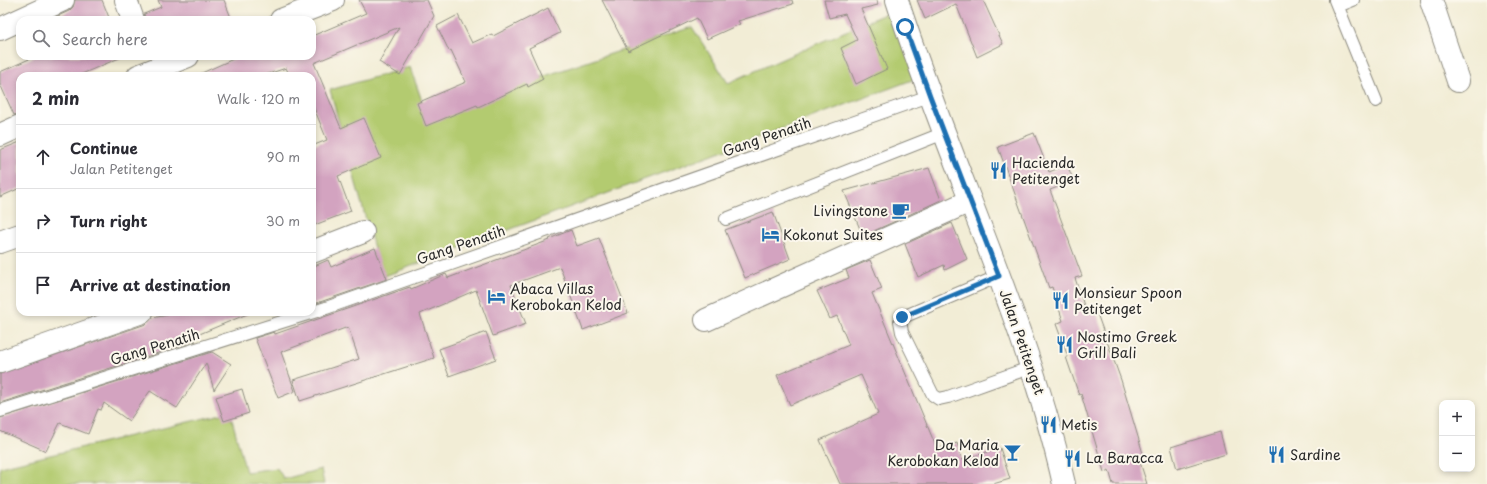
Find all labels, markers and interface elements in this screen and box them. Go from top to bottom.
search box [16,16,316,60]
route start [896,18,914,36]
icon: search [30,27,52,49]
text: Search here [62,27,148,50]
text: 2 min [32,85,79,111]
text: Walk · 120 m [217,89,300,108]
street label: Gang Penatih [720,112,814,161]
text: Continue [70,136,138,159]
icon: ahead [32,146,54,168]
text: 90 m [267,147,300,166]
place label: Hacienda Petitenget [1012,152,1080,189]
text: Jalan Petitenget [70,159,173,178]
restaurant icon: Hacienda Petitenget [989,161,1009,181]
place label: Livingstone [813,200,888,221]
cafe icon: Livingstone [891,201,911,221]
text: Turn right [70,209,147,232]
icon: right [32,210,54,232]
text: 30 m [266,211,300,230]
street label: Gang Penatih [414,220,508,269]
place label: Kokonut Suites [783,224,883,245]
hotel icon: Kokonut Suites [760,225,780,245]
text: Arrive at destination [70,273,231,296]
icon: arrive [32,274,54,296]
place label: Abaca Villas Kerobokan Kelod [510,278,622,315]
place label: Monsieur Spoon Petitenget [1074,282,1182,319]
street label: Jalan Petitenget [995,286,1050,398]
hotel icon: Abaca Villas Kerobokan Kelod [487,287,507,307]
restaurant icon: Monsieur Spoon Petitenget [1051,291,1071,311]
route end [893,308,911,326]
street label: Gang Penatih [108,323,202,370]
place label: Nostimo Greek Grill Bali [1077,326,1178,363]
restaurant icon: Nostimo Greek Grill Bali [1054,335,1074,355]
map controls [1439,400,1475,472]
button: + [1439,400,1475,436]
place label: Metis [1061,414,1097,435]
restaurant icon: Metis [1038,415,1058,435]
place label: Da Maria Kerobokan Kelod [887,434,999,471]
button: − [1439,436,1475,472]
bar icon: Da Maria Kerobokan Kelod [1002,443,1022,463]
place label: Sardine [1290,444,1341,465]
restaurant icon: Sardine [1267,445,1287,465]
place label: La Baracca [1086,447,1164,468]
restaurant icon: La Baracca [1063,448,1083,468]

